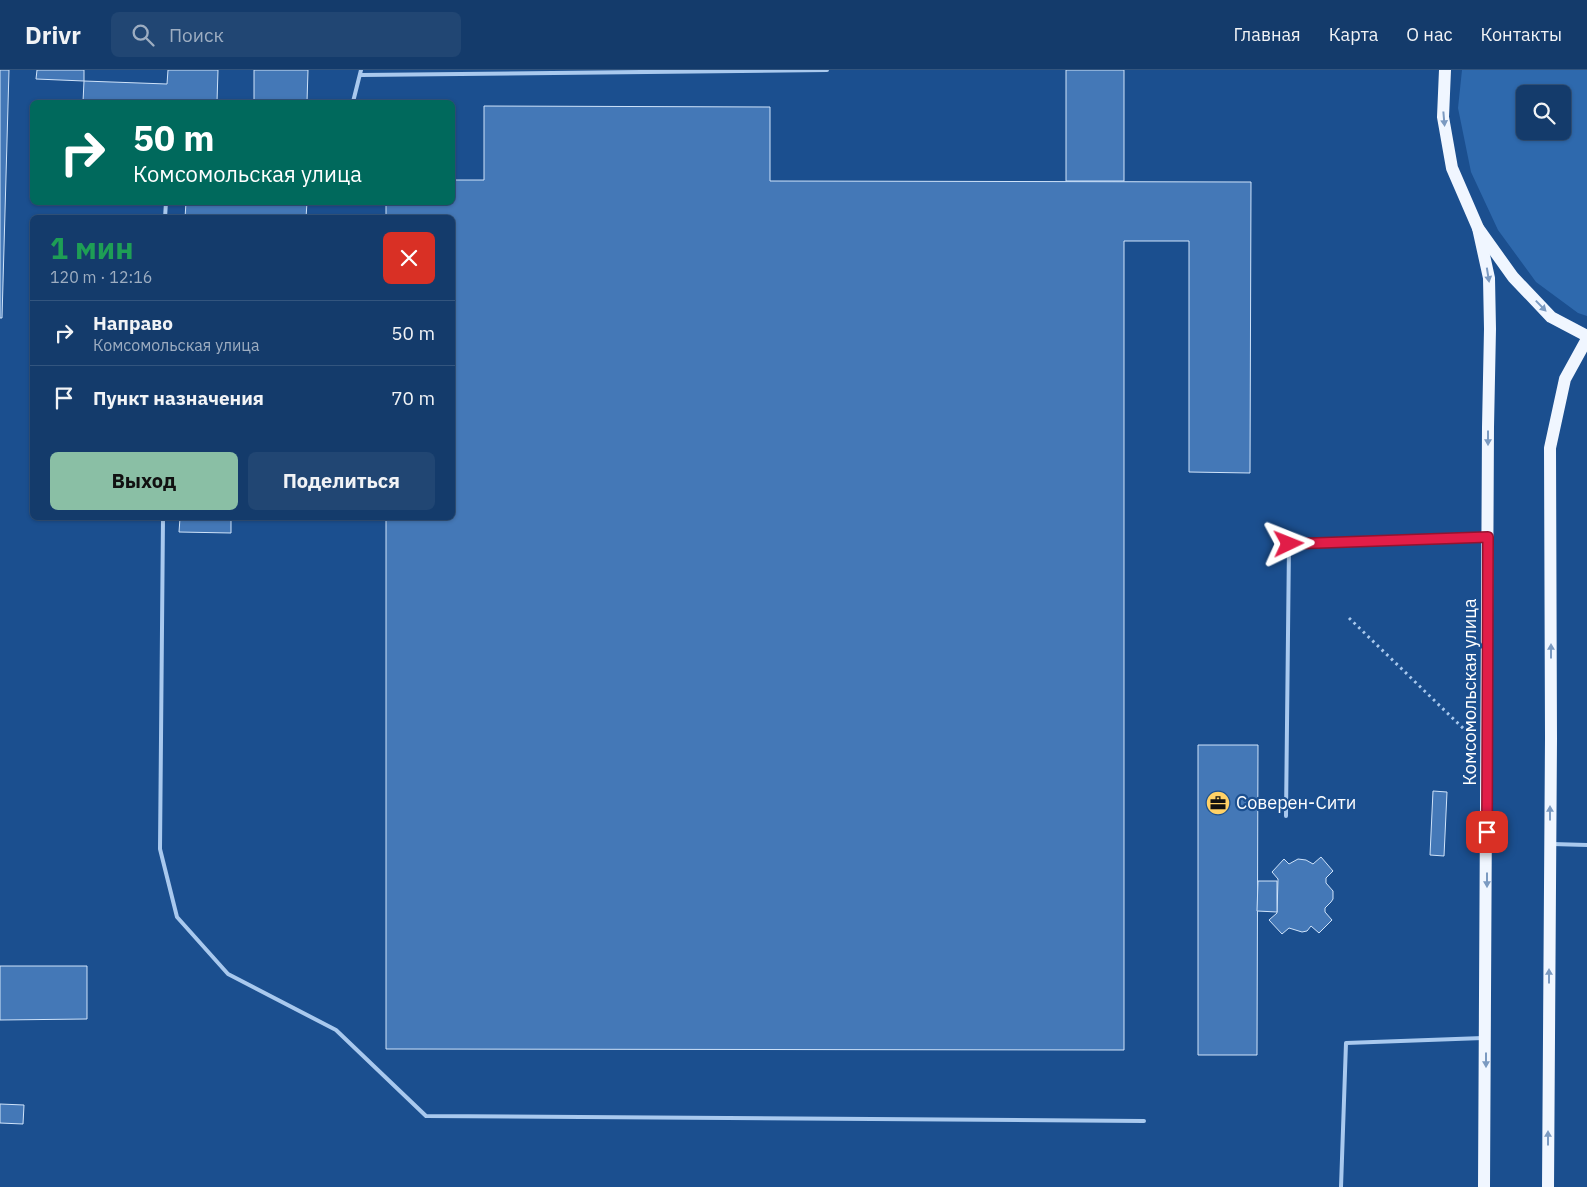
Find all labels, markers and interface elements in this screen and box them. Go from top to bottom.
search box [111,12,461,57]
text: Drivr [25,19,81,51]
icon: search [129,21,157,49]
text: Поиск [169,23,224,47]
text: Главная [1233,23,1301,46]
text: Карта [1329,23,1378,46]
text: О нас [1406,23,1453,46]
text: Контакты [1481,23,1562,46]
map controls [1516,85,1571,140]
button: search [1516,85,1571,140]
one-way arrow [1440,111,1448,127]
text: 50 m [133,115,215,161]
icon: right [50,120,115,185]
text: Комсомольская улица [133,159,362,188]
text: 1 мин [50,228,134,267]
button: close [383,232,435,284]
text: 120 m · 12:16 [50,267,152,287]
one-way arrow [1484,268,1492,284]
one-way arrow [1535,300,1547,312]
text: Направо [93,311,173,335]
icon: right [50,319,78,347]
text: 50 m [391,321,435,345]
text: Комсомольская улица [93,335,259,355]
icon: arrive [50,384,78,412]
text: Пункт назначения [93,386,264,410]
text: 70 m [391,386,435,410]
one-way arrow [1484,430,1492,446]
button: Выход [50,452,238,510]
button: Поделиться [248,452,435,510]
position arrow [1262,517,1314,569]
street label: Комсомольская улица [1458,598,1481,786]
one-way arrow [1547,643,1555,659]
office icon: Соверен-Сити [1205,790,1231,816]
place label: Соверен-Сити [1236,791,1356,814]
one-way arrow [1546,805,1554,821]
pin [1466,811,1508,853]
icon: arrive [1473,818,1501,846]
one-way arrow [1483,872,1491,888]
one-way arrow [1545,968,1553,984]
one-way arrow [1481,1052,1489,1068]
one-way arrow [1544,1130,1552,1146]

